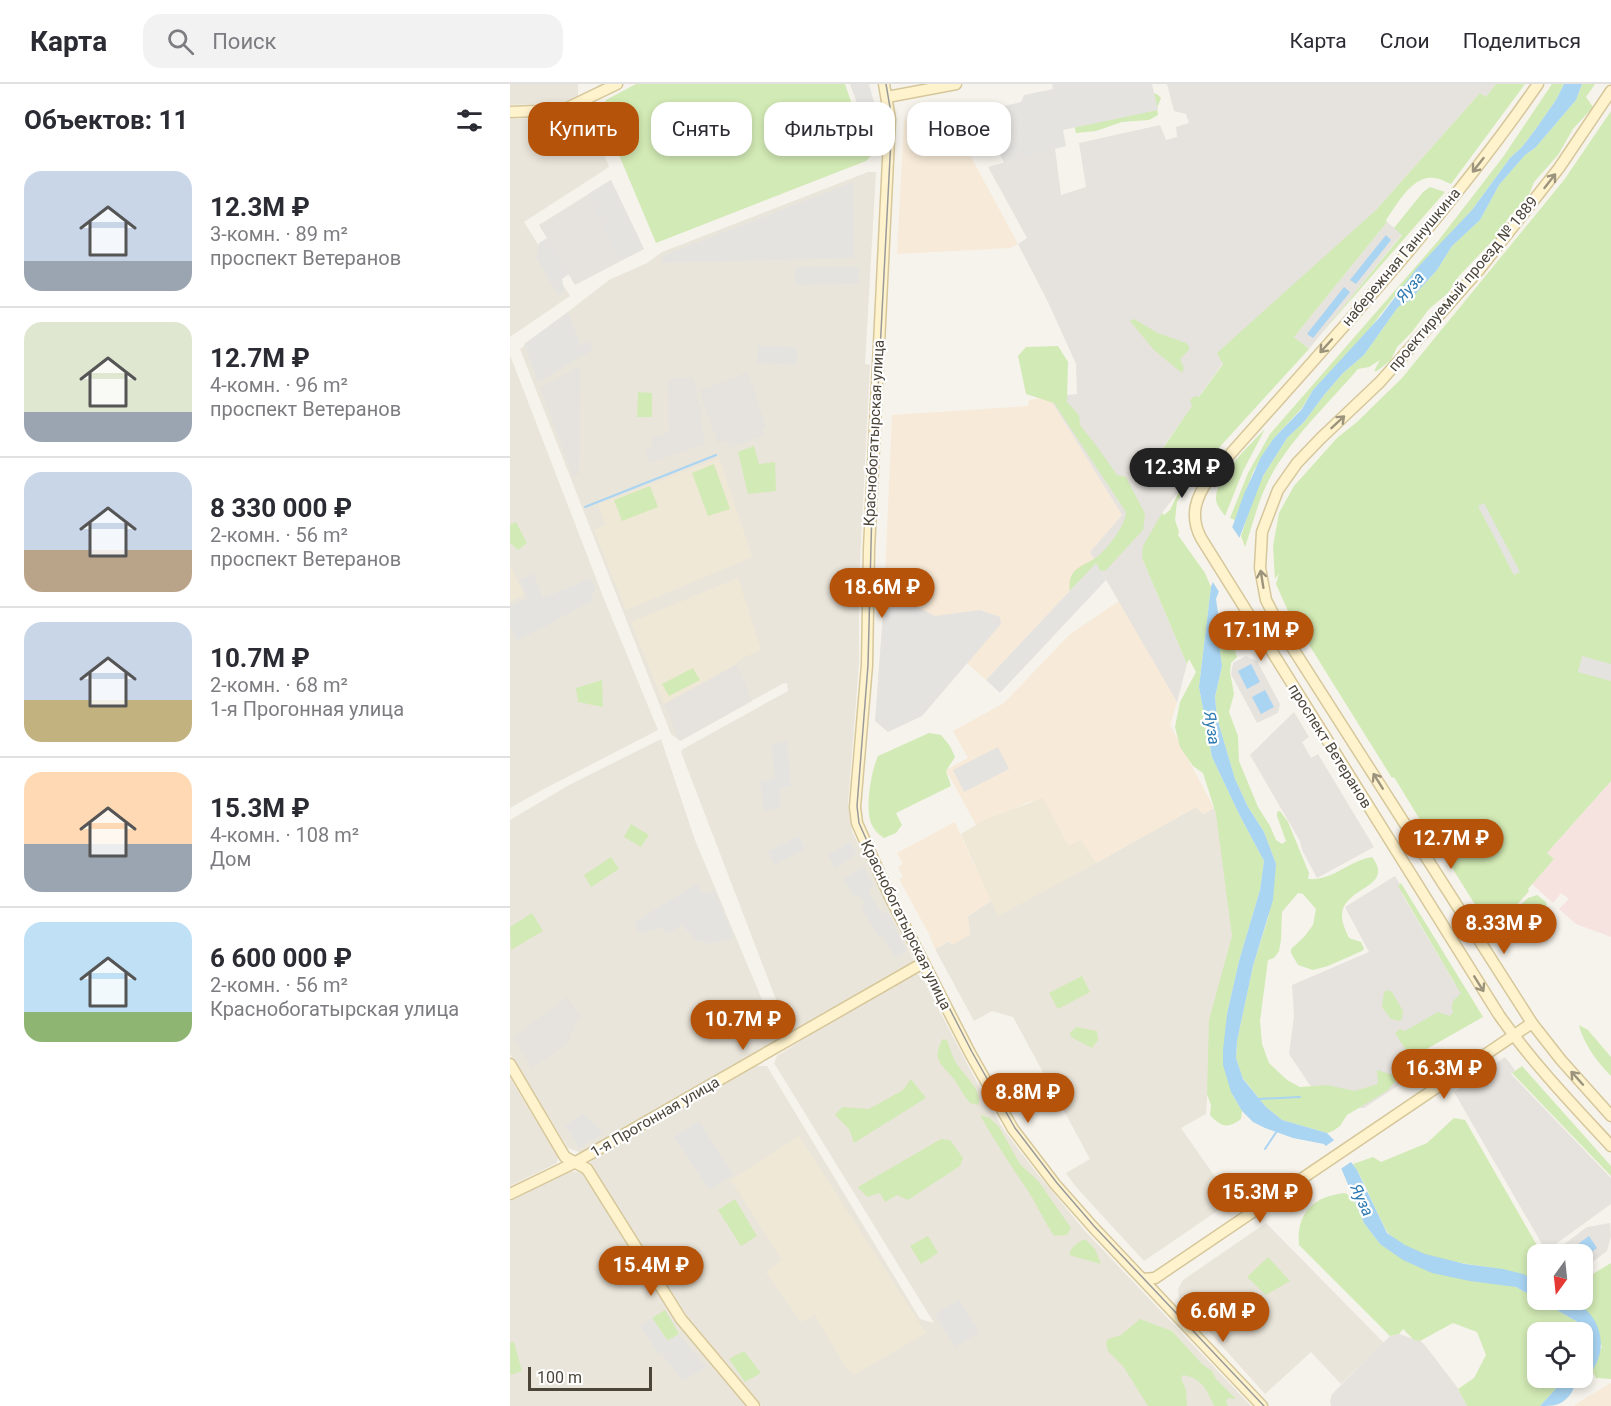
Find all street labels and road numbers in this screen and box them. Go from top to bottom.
street label: набережная Ганнушкина [1338,184,1464,330]
street label: проектируемый проезд № 1889 [1384,193,1542,375]
street label: Краснобогатырская улица [860,339,888,527]
street label: проспект Ветеранов [1284,680,1376,812]
street label: Краснобогатырская улица [857,837,955,1013]
street label: 1-я Прогонная улица [587,1073,723,1161]

